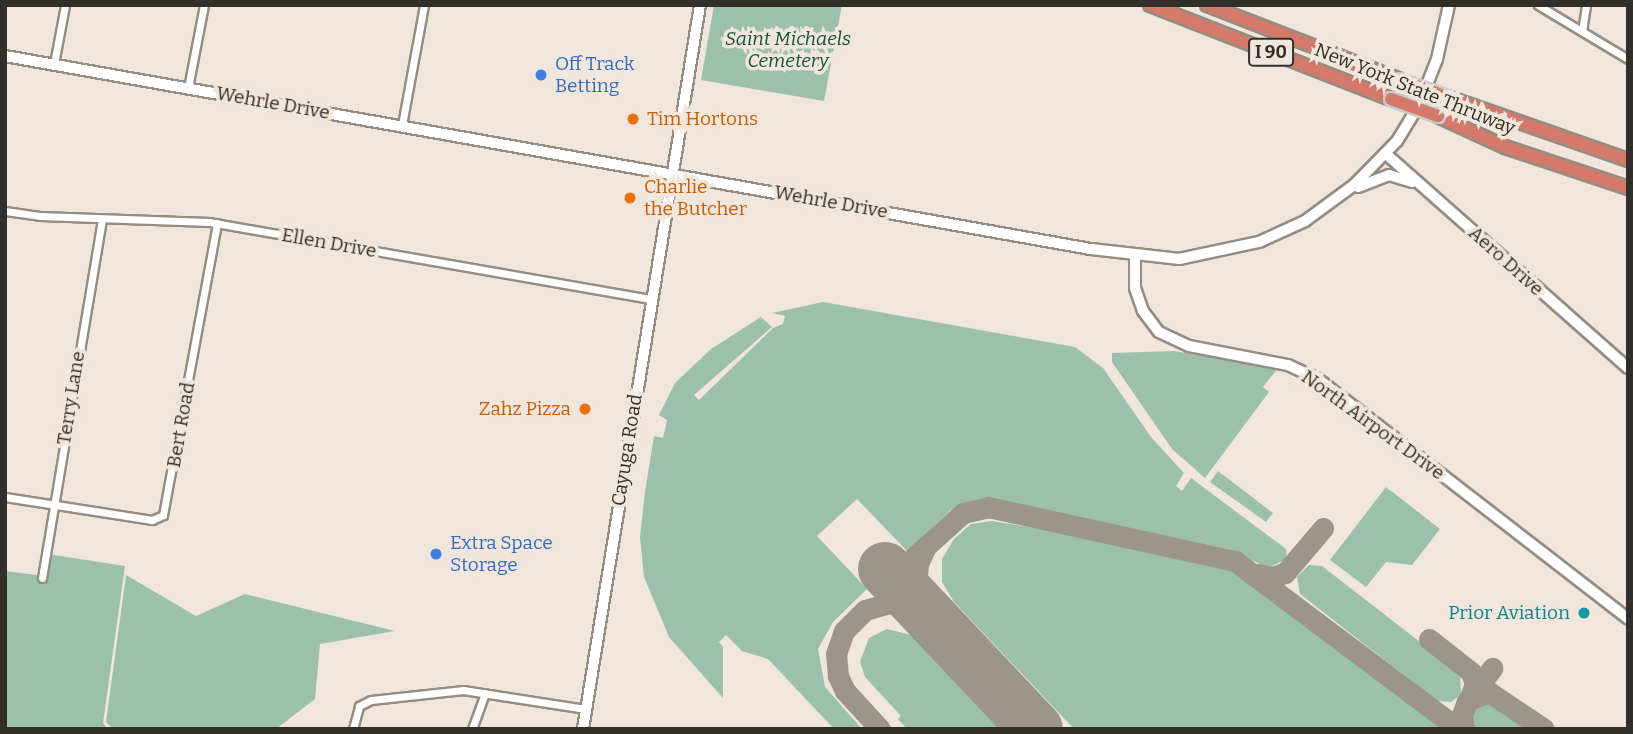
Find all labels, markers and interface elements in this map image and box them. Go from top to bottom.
park label: Saint Michaels Cemetery [725,28,851,72]
road number: I 90 [1246,38,1296,66]
street label: New York State Thruway [1311,38,1519,140]
place label: Off Track Betting [555,53,635,97]
marker: Off Track Betting [533,67,549,83]
street label: Wehrle Drive [214,82,332,124]
place label: Tim Hortons [647,108,758,130]
marker: Tim Hortons [625,111,641,127]
place label: Charlie the Butcher [644,176,747,220]
street label: Wehrle Drive [772,181,890,223]
marker: Charlie the Butcher [622,190,638,206]
street label: Aero Drive [1464,221,1548,301]
street label: Ellen Drive [280,223,378,263]
street label: Terry Lane [52,350,90,446]
street label: North Airport Drive [1297,365,1449,485]
street label: Bert Road [162,381,200,469]
street label: Cayuga Road [607,392,647,508]
place label: Zahz Pizza [479,398,571,420]
marker: Zahz Pizza [577,401,593,417]
place label: Extra Space Storage [450,532,553,576]
marker: Extra Space Storage [428,546,444,562]
place label: Prior Aviation [1448,602,1570,624]
marker: Prior Aviation [1576,605,1592,621]

